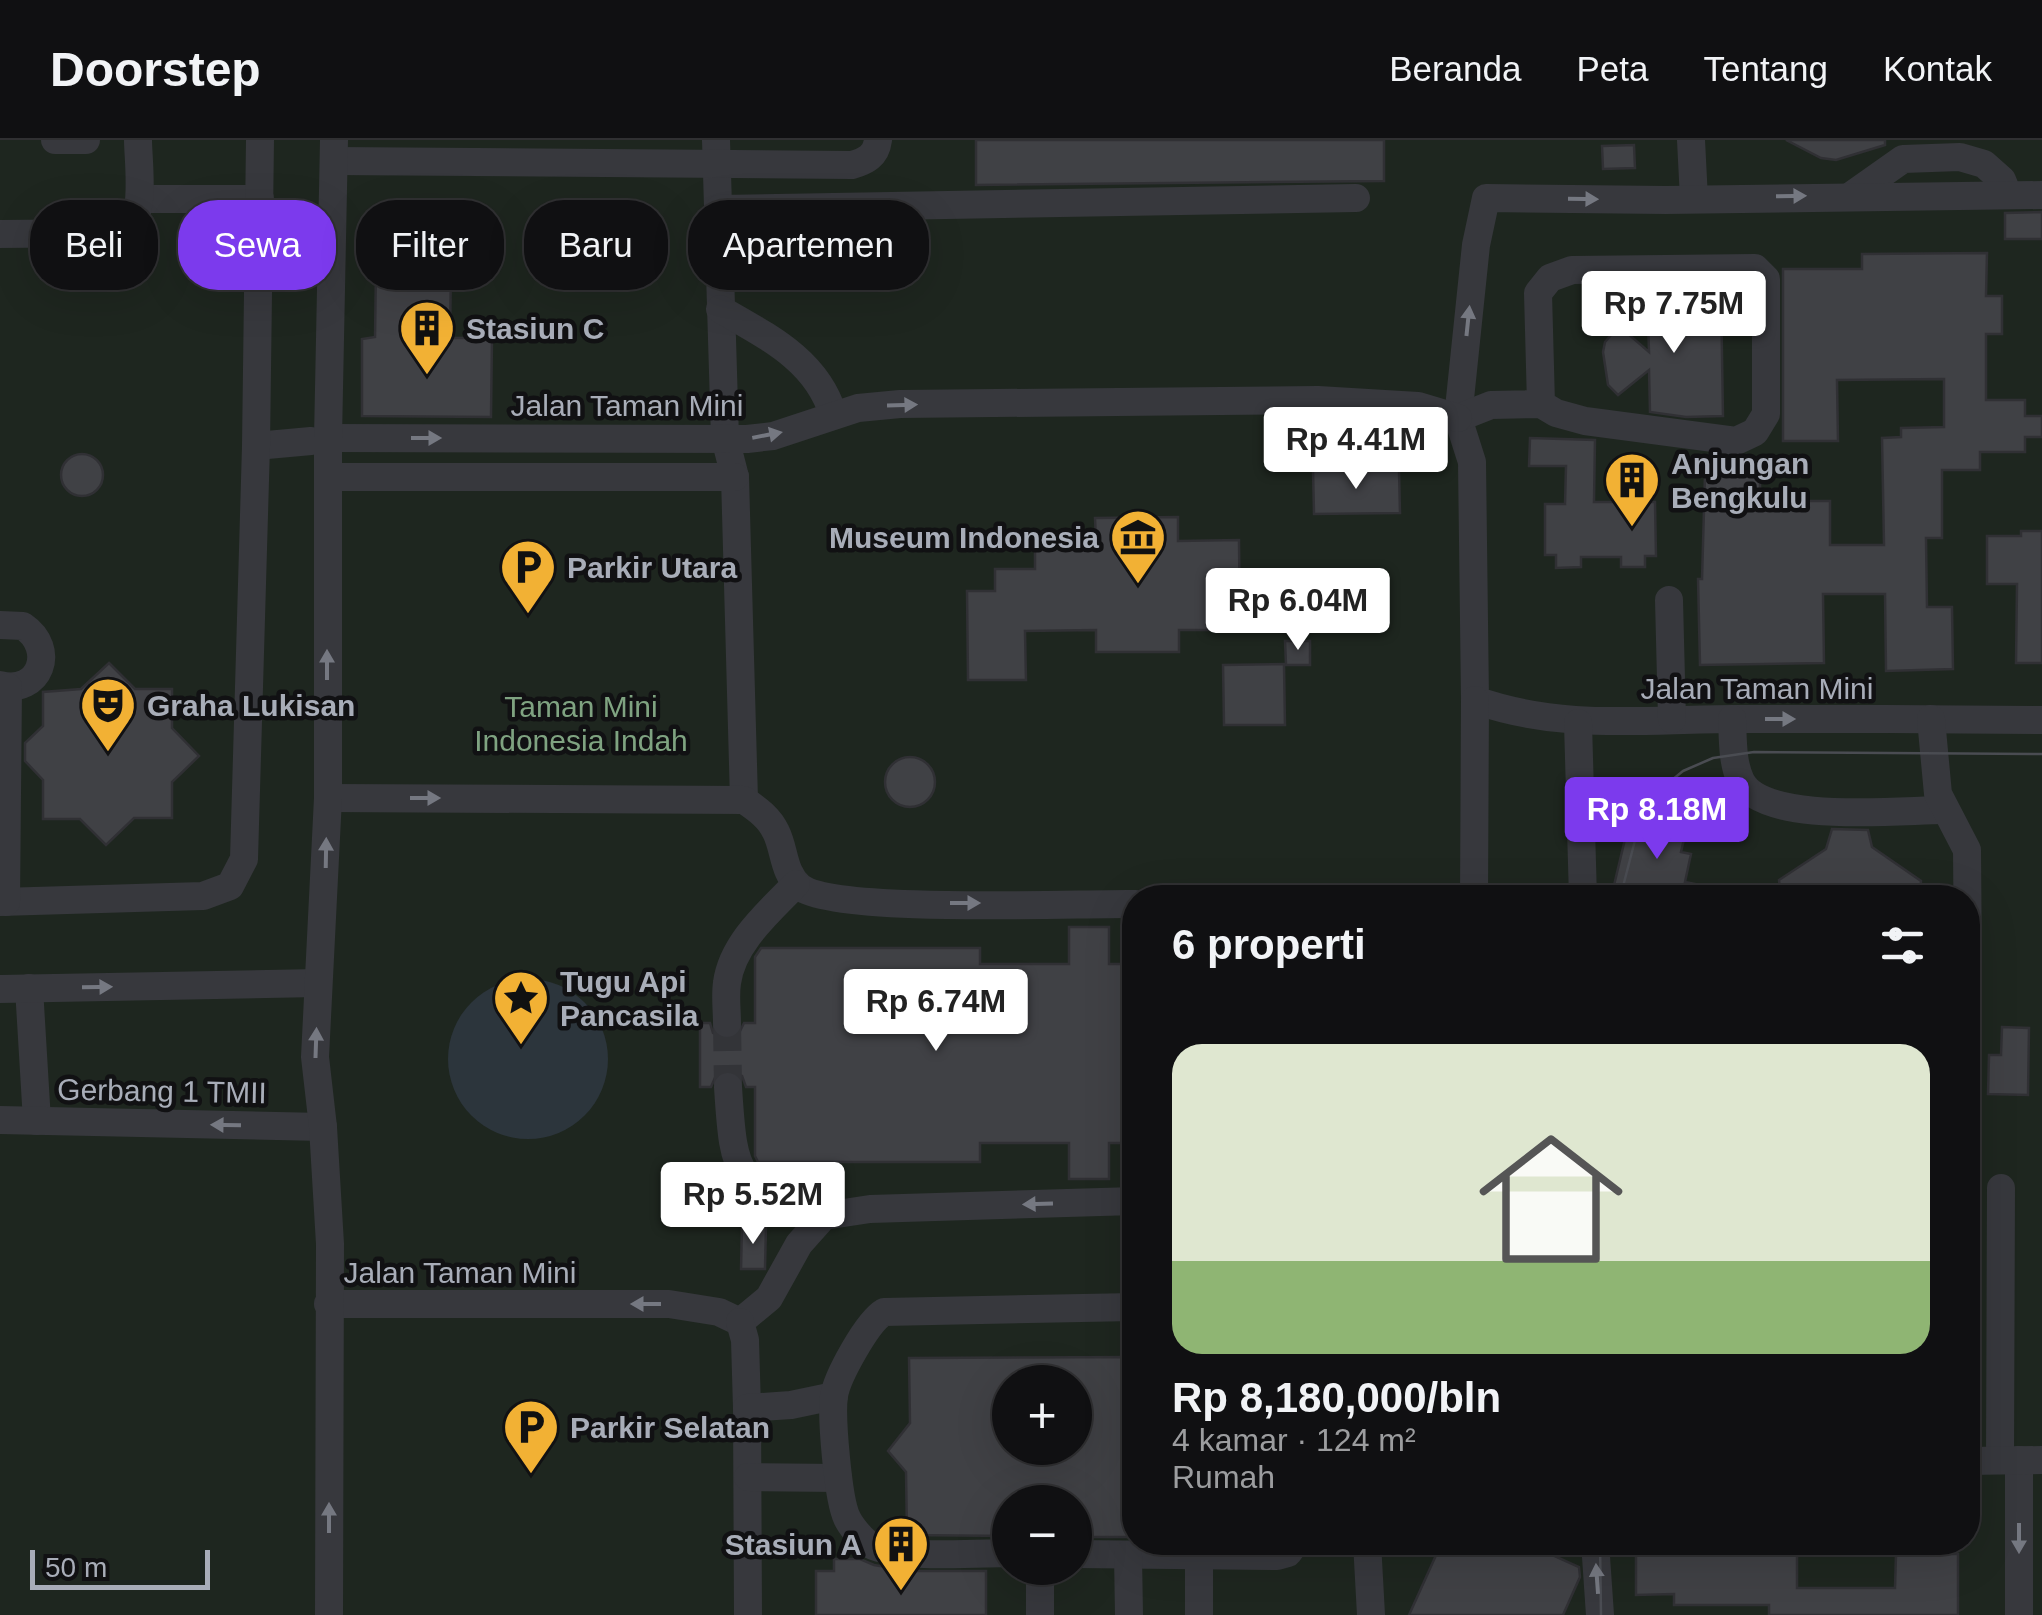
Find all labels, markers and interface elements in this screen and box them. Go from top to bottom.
text: Doorstep [50,43,261,96]
text: Beranda [1389,49,1521,88]
text: Peta [1576,49,1648,88]
text: Tentang [1703,49,1828,88]
text: Kontak [1883,49,1992,88]
one-way arrow [1776,188,1808,204]
one-way arrow [1568,191,1600,207]
chip: Beli [30,200,158,290]
chip: Sewa [178,200,336,290]
chip: Filter [356,200,504,290]
chip: Baru [524,200,668,290]
chip: Apartemen [688,200,929,290]
pin: Rp 7.75M [1571,271,1777,356]
text: Rp 7.75M [1604,285,1744,321]
building icon: Stasiun C [397,298,457,377]
one-way arrow [1460,304,1476,336]
place label: Stasiun C [466,312,604,345]
street label: Jalan Taman Mini [511,389,743,422]
one-way arrow [886,397,918,413]
pin: Rp 4.41M [1253,407,1459,492]
text: Rp 4.41M [1286,421,1426,457]
one-way arrow [752,427,783,443]
one-way arrow [410,430,442,446]
place label: Anjungan Bengkulu [1671,447,1809,514]
building icon: Anjungan Bengkulu [1602,450,1662,529]
museum icon: Museum Indonesia [1108,507,1168,586]
place label: Museum Indonesia [829,521,1099,554]
parking icon: Parkir Utara [498,537,558,616]
place label: Parkir Utara [567,551,737,584]
pin: Rp 6.04M [1195,568,1401,653]
text: Rp 6.04M [1228,582,1368,618]
one-way arrow [319,649,335,681]
street label: Jalan Taman Mini [1641,672,1873,705]
theatre icon: Graha Lukisan [78,675,138,754]
place label: Graha Lukisan [147,689,355,722]
park label: Taman Mini Indonesia Indah [474,690,688,757]
one-way arrow [1765,711,1797,727]
pin: Rp 8.18M [1554,777,1760,862]
one-way arrow [410,790,442,806]
text: Rp 8.18M [1587,791,1727,827]
one-way arrow [319,837,335,869]
one-way arrow [949,895,981,911]
icon: filters [1875,918,1930,973]
text: 6 properti [1172,921,1366,968]
place label: Tugu Api Pancasila [560,965,699,1032]
place icon: Tugu Api Pancasila [491,968,551,1047]
pin: Rp 6.74M [833,969,1039,1054]
one-way arrow [82,979,114,995]
text: Rp 6.74M [866,983,1006,1019]
one-way arrow [309,1026,325,1058]
street label: Gerbang 1 TMII [57,1073,267,1109]
icon: home [1461,1109,1641,1289]
one-way arrow [209,1117,241,1133]
pin: Rp 5.52M [650,1162,856,1247]
text: Rp 5.52M [683,1176,823,1212]
one-way arrow [1021,1196,1053,1212]
street label: Jalan Taman Mini [344,1256,576,1289]
one-way arrow [629,1296,661,1312]
map controls [992,1365,1092,1585]
button: + [992,1365,1092,1465]
text: Rp 8,180,000/bln [1172,1374,1501,1421]
parking icon: Parkir Selatan [501,1397,561,1476]
place label: Parkir Selatan [570,1411,770,1444]
text: 4 kamar · 124 m² [1172,1422,1416,1458]
text: Rumah [1172,1459,1275,1495]
button: − [992,1485,1092,1585]
one-way arrow [321,1501,337,1533]
building icon: Stasiun A [871,1514,931,1593]
one-way arrow [2011,1522,2027,1554]
place label: Stasiun A [725,1528,862,1561]
scale bar [30,1545,210,1590]
text: 50 m [45,1552,107,1583]
one-way arrow [1589,1562,1605,1594]

